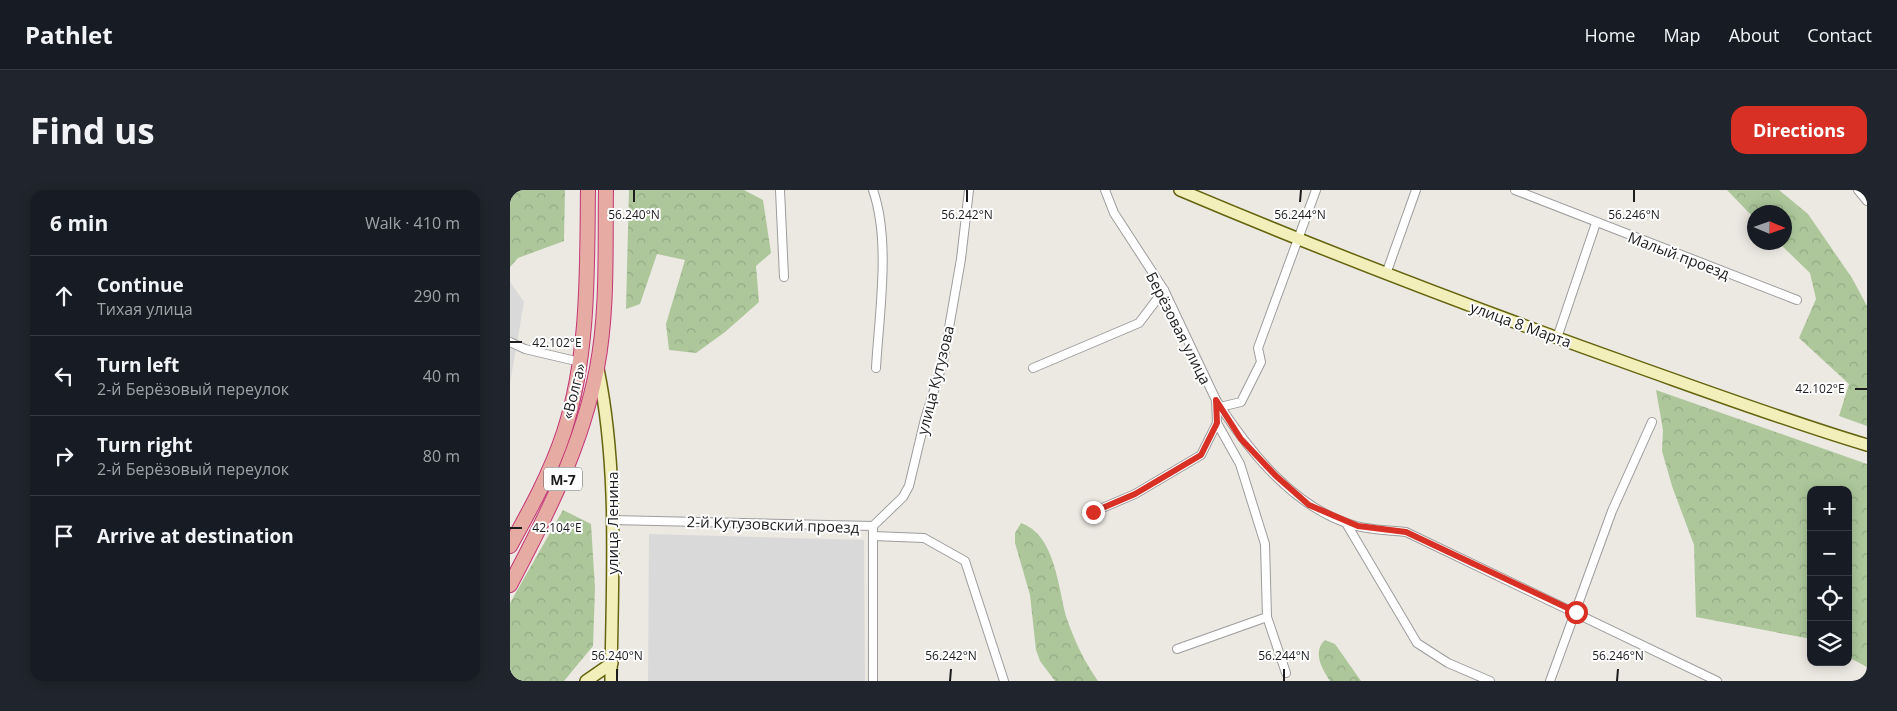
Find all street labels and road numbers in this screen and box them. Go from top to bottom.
street label: Малый проезд [1625,226,1733,284]
street label: Берёзовая улица [1142,268,1216,388]
street label: улица 8 Марта [1468,296,1574,352]
street label: улица Кутузова [912,323,958,437]
street label: «Волга» [556,361,590,421]
road number: М-7 [544,468,582,490]
street label: улица Ленина [602,471,622,575]
street label: 2-й Кутузовский проезд [686,511,860,537]

